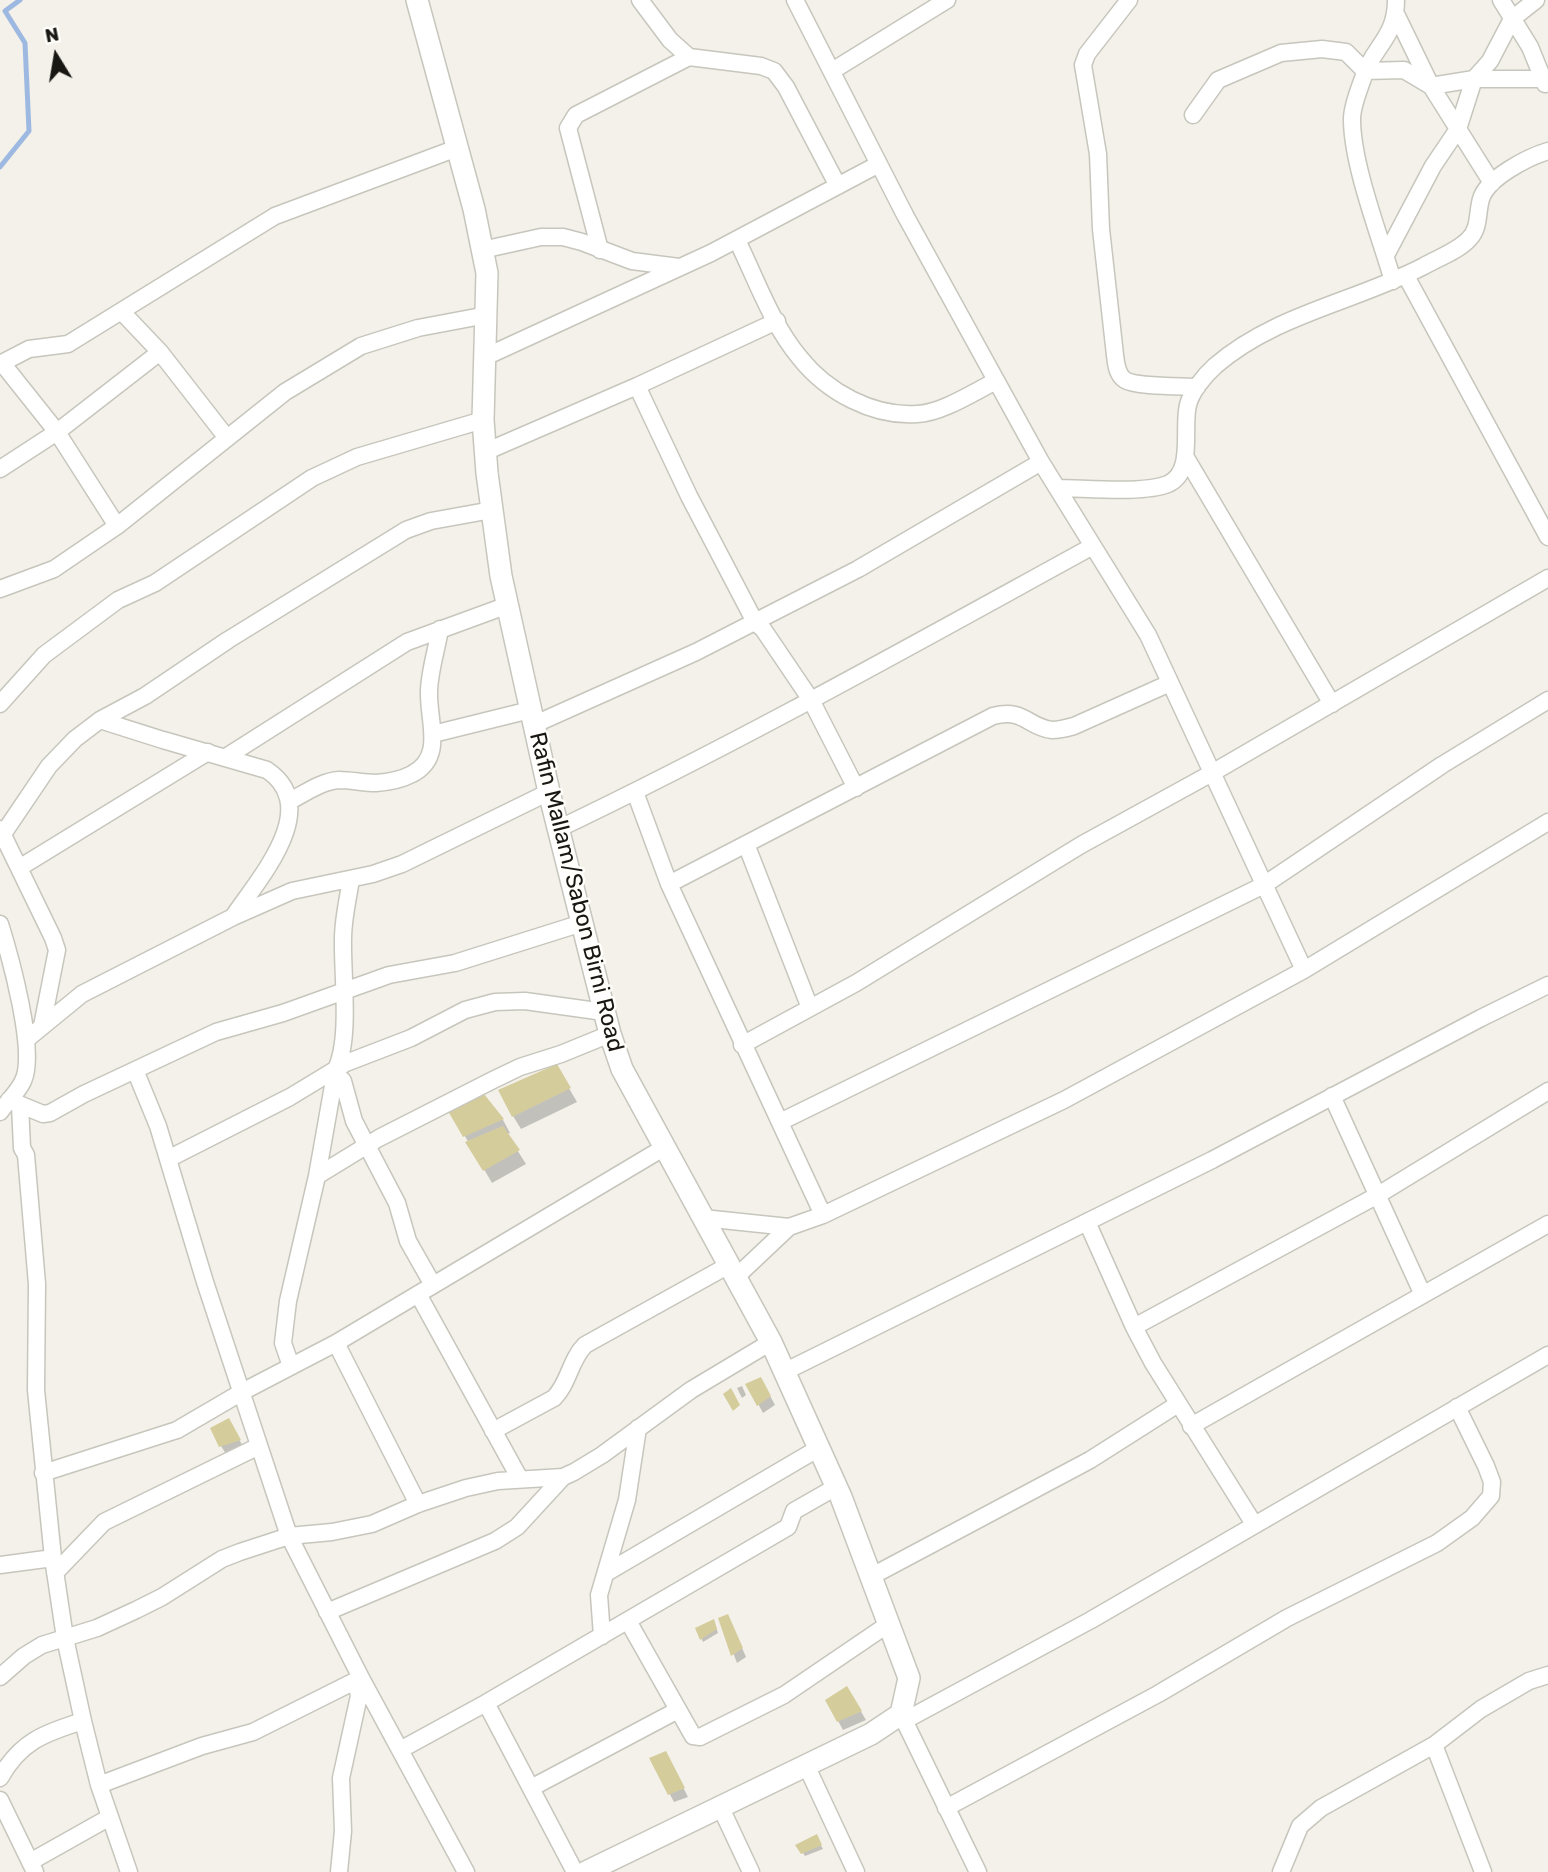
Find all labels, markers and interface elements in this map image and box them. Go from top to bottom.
north arrow [21,21,91,91]
text: N [43,22,61,47]
street label: Rafin Mallam/Sabon Birni Road [523,729,629,1055]

